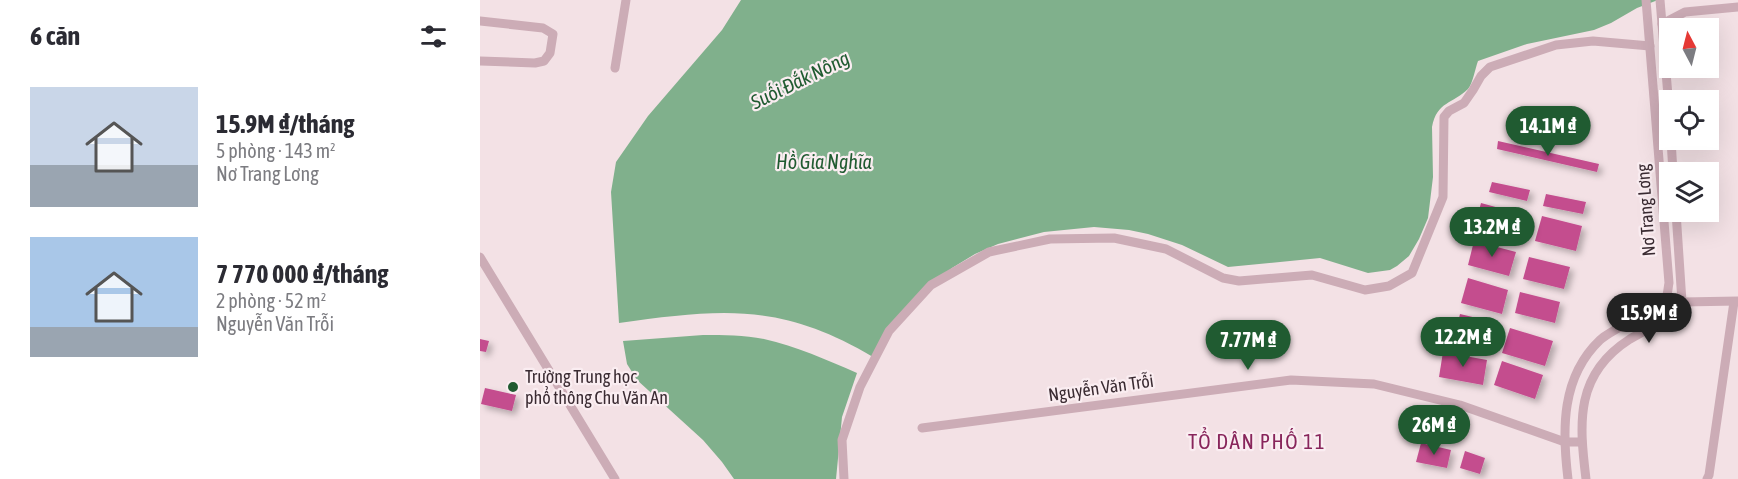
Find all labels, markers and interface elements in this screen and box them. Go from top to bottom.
north arrow [1659,18,1719,78]
map controls [1659,18,1719,222]
icon: filters [417,20,450,53]
text: 6 căn [30,21,80,51]
water label: Suối Đắk Nông [746,46,853,114]
button: locate [1659,90,1719,150]
pin: 14.1M ₫ [1493,106,1603,157]
text: 15.9M ₫/tháng [216,109,354,139]
icon: home [78,111,150,183]
text: 14.1M ₫ [1520,114,1576,137]
text: 5 phòng · 143 m² [216,139,336,162]
water label: Hồ Gia Nghĩa [776,150,872,173]
text: Nơ Trang Lơng [216,162,319,185]
button: layers [1659,162,1719,222]
street label: Nơ Trang Lơng [1632,163,1659,257]
pin: 13.2M ₫ [1437,207,1547,258]
text: 13.2M ₫ [1464,215,1520,238]
text: 7 770 000 ₫/tháng [216,259,388,289]
icon: home [78,261,150,333]
text: 2 phòng · 52 m² [216,289,326,312]
pin: 15.9M ₫ [1594,293,1704,344]
text: 15.9M ₫ [1621,301,1677,324]
text: Nguyễn Văn Trỗi [216,312,334,335]
pin: 12.2M ₫ [1408,317,1518,368]
pin: 7.77M ₫ [1193,320,1303,371]
text: 12.2M ₫ [1435,325,1491,348]
text: 7.77M ₫ [1220,328,1276,351]
place label: Trường Trung học phổ thông Chu Văn An [525,366,668,408]
street label: Nguyễn Văn Trỗi [1047,370,1155,405]
marker: Trường Trung học phổ thông Chu Văn An [506,380,520,394]
pin: 26M ₫ [1392,405,1476,456]
text: 26M ₫ [1412,413,1456,436]
district label: TỔ DÂN PHỐ 11 [1188,427,1326,453]

